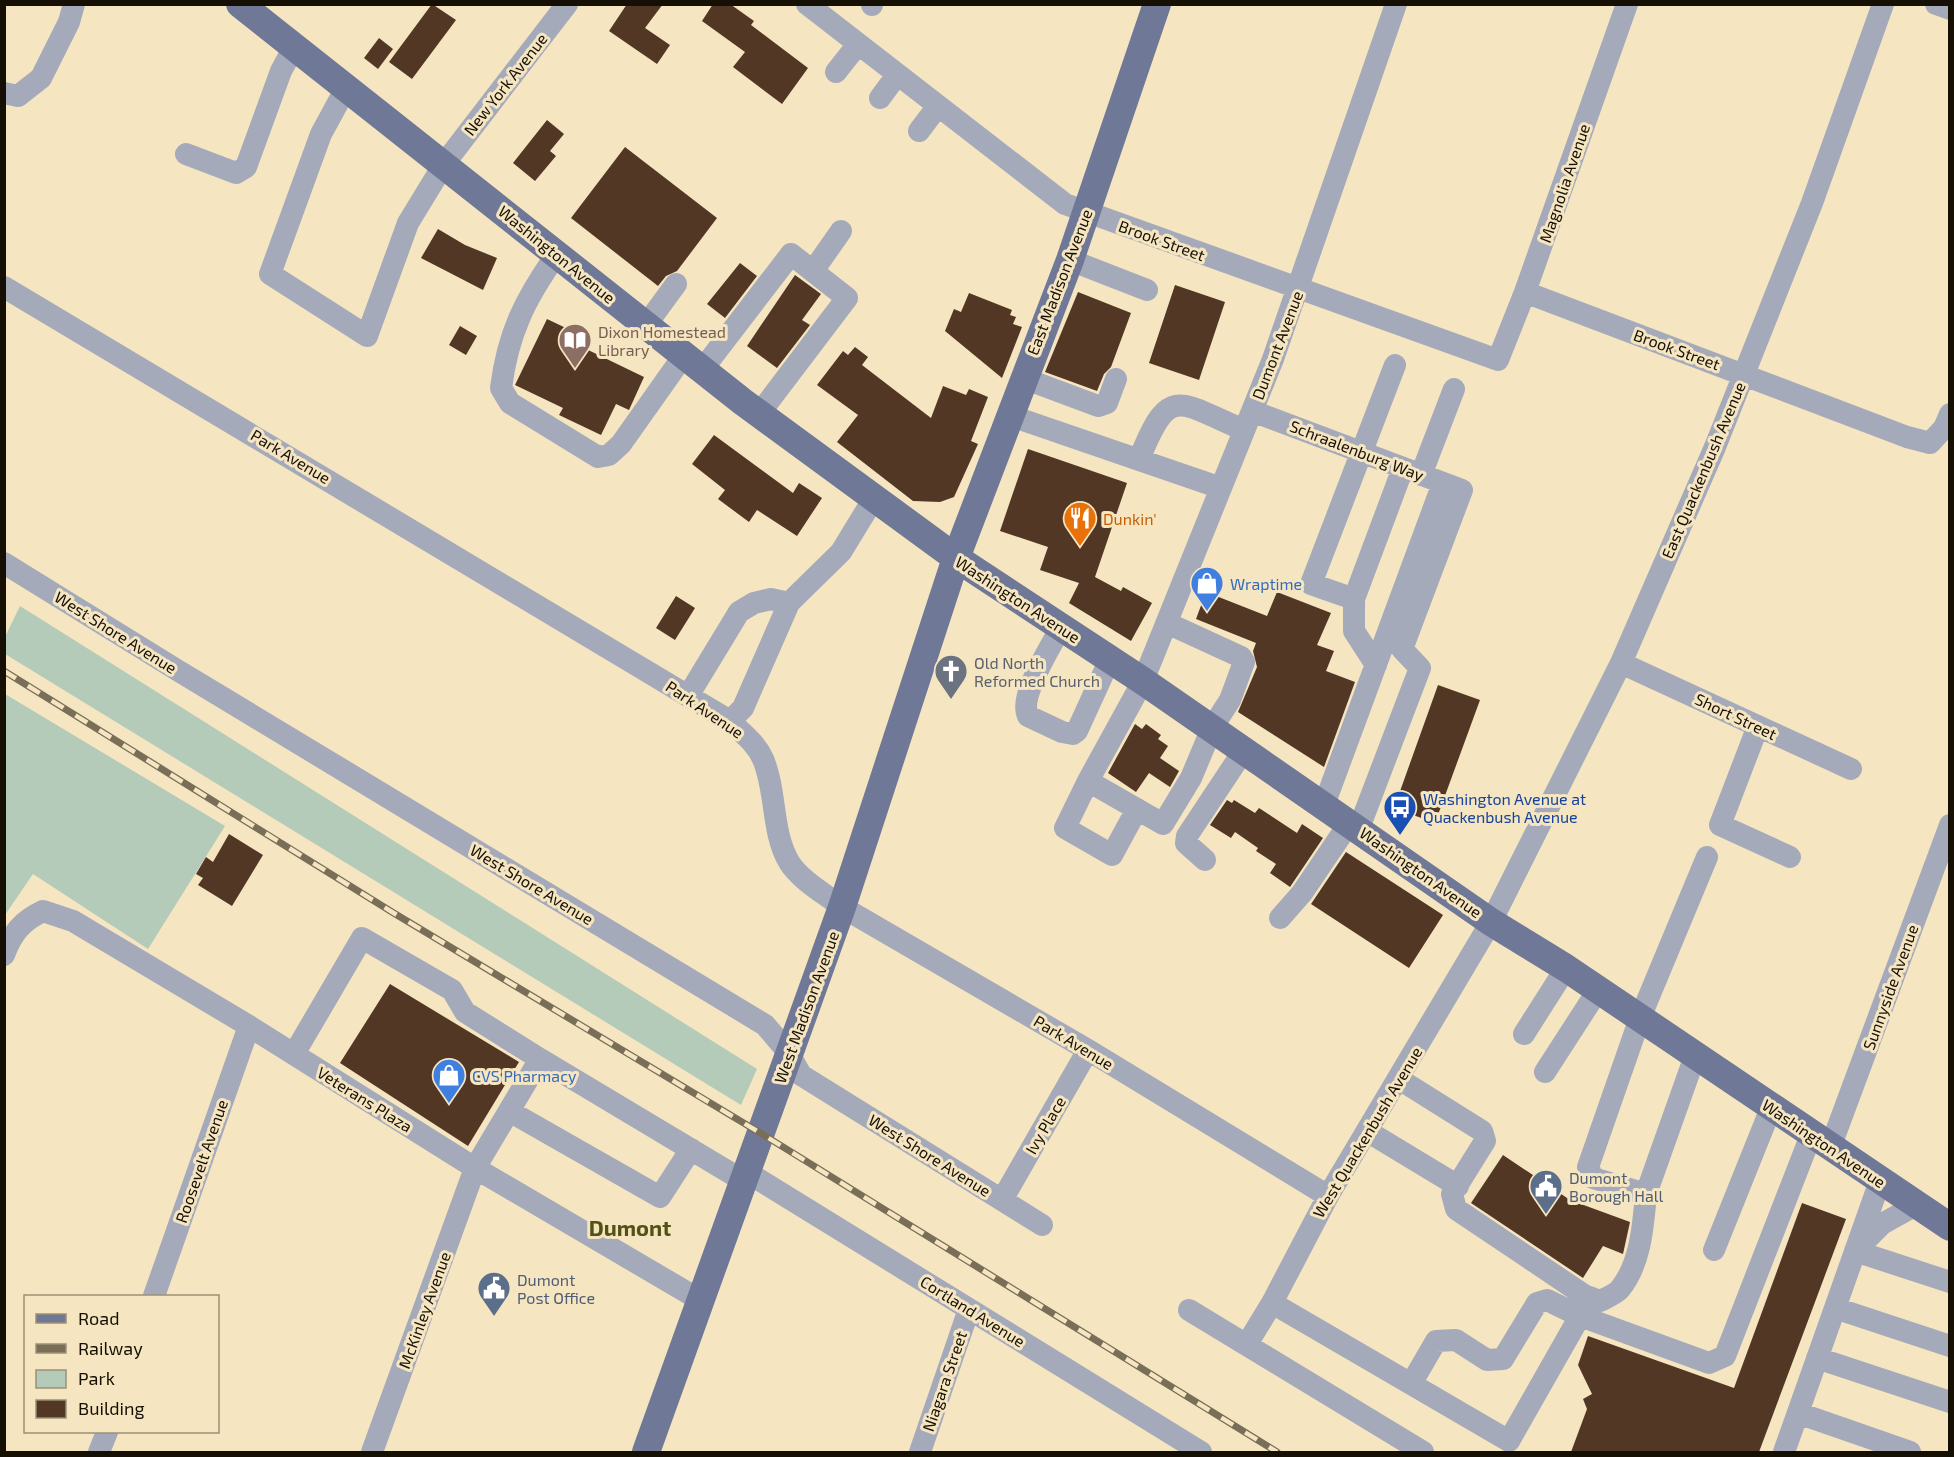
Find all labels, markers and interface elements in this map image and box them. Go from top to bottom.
street label: New York Avenue [459,29,551,139]
street label: Magnolia Avenue [1535,121,1593,245]
street label: Washington Avenue [495,201,619,307]
street label: East Madison Avenue [1022,206,1096,358]
street label: Brook Street [1116,216,1208,264]
street label: Dumont Avenue [1248,288,1306,402]
library icon: Dixon Homestead Library [557,322,593,369]
place label: Dixon Homestead Library [598,322,726,359]
street label: Brook Street [1631,325,1723,373]
street label: East Quackenbush Avenue [1657,379,1750,562]
street label: Schraalenburg Way [1287,416,1427,484]
street label: Park Avenue [248,425,334,487]
restaurant icon: Dunkin' [1062,500,1098,547]
place label: Dunkin' [1103,509,1157,528]
street label: Washington Avenue [952,552,1084,646]
shop icon: Wraptime [1189,565,1225,612]
place label: Wraptime [1230,574,1302,593]
street label: West Shore Avenue [52,587,180,677]
church icon: Old North Reformed Church [933,653,969,700]
place label: Old North Reformed Church [974,653,1100,690]
street label: Park Avenue [663,676,747,742]
street label: Short Street [1692,689,1780,743]
bus stop icon: Washington Avenue at Quackenbush Avenue [1382,789,1418,836]
place label: Washington Avenue at Quackenbush Avenue [1423,789,1586,827]
street label: Washington Avenue [1356,823,1486,921]
street label: West Shore Avenue [467,840,597,928]
street label: Sunnyside Avenue [1859,922,1921,1052]
street label: West Madison Avenue [770,928,842,1086]
street label: Park Avenue [1031,1011,1117,1073]
street label: West Quackenbush Avenue [1308,1043,1426,1221]
shop icon: CVS Pharmacy [431,1057,467,1104]
street label: Veterans Plaza [314,1062,416,1136]
place label: CVS Pharmacy [472,1066,577,1085]
street label: Ivy Place [1021,1093,1069,1157]
street label: Washington Avenue [1759,1095,1889,1191]
street label: Roosevelt Avenue [171,1097,231,1225]
street label: West Shore Avenue [866,1110,994,1200]
public building icon: Dumont Borough Hall [1528,1168,1564,1215]
place label: Dumont Borough Hall [1569,1168,1663,1205]
district label: Dumont [589,1214,671,1240]
street label: McKinley Avenue [394,1249,454,1371]
public building icon: Dumont Post Office [476,1270,512,1317]
place label: Dumont Post Office [517,1270,595,1307]
street label: Cortland Avenue [917,1271,1029,1351]
legend [24,1295,219,1433]
text: Road [78,1307,119,1329]
street label: Niagara Street [918,1328,970,1434]
text: Railway [78,1337,143,1359]
text: Park [78,1367,115,1389]
text: Building [78,1397,145,1419]

